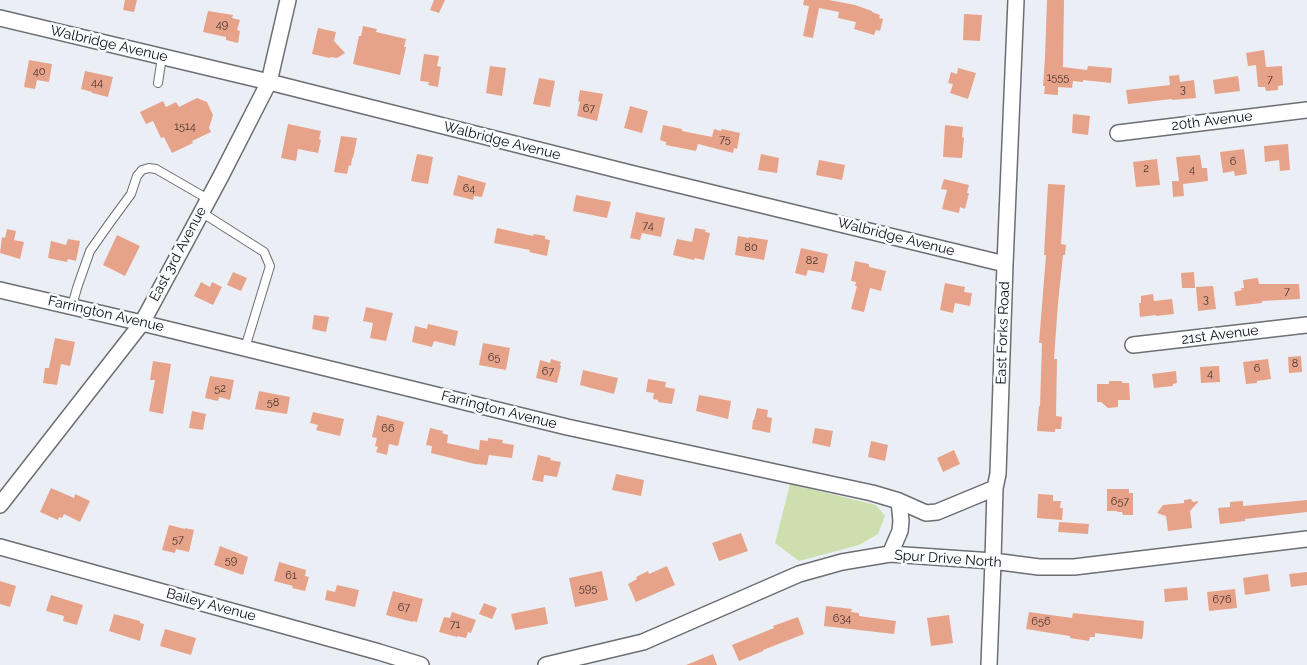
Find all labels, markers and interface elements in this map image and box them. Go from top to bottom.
house number: 49 [216,18,228,32]
street label: Walbridge Avenue [49,22,169,66]
house number: 40 [33,65,45,79]
house number: 1555 [1047,71,1069,85]
house number: 7 [1267,73,1273,87]
house number: 44 [91,76,103,90]
house number: 3 [1180,83,1186,97]
house number: 67 [583,102,595,116]
street label: 20th Avenue [1171,108,1253,134]
street label: Walbridge Avenue [442,118,562,164]
house number: 1514 [174,120,196,134]
house number: 75 [719,133,731,147]
house number: 6 [1230,155,1236,169]
house number: 2 [1143,162,1149,176]
house number: 4 [1189,163,1195,177]
house number: 64 [463,182,475,196]
street label: East 3rd Avenue [146,204,210,304]
street label: Walbridge Avenue [836,214,956,260]
house number: 74 [642,219,654,233]
house number: 80 [744,241,758,255]
house number: 82 [806,254,818,268]
street label: East Forks Road [993,281,1013,385]
house number: 7 [1284,285,1290,299]
street label: Farrington Avenue [46,292,166,336]
house number: 3 [1203,293,1209,307]
street label: 21st Avenue [1181,322,1259,348]
house number: 65 [488,351,500,365]
house number: 8 [1292,357,1298,371]
house number: 6 [1254,362,1260,376]
house number: 67 [542,365,554,379]
house number: 4 [1207,367,1213,381]
house number: 52 [214,382,226,396]
street label: Farrington Avenue [440,388,558,432]
house number: 58 [267,396,279,410]
house number: 66 [381,422,395,436]
house number: 657 [1111,495,1129,509]
house number: 57 [172,533,184,547]
street label: Spur Drive North [894,547,1002,571]
house number: 59 [225,554,237,568]
house number: 61 [285,569,297,583]
house number: 595 [579,582,597,596]
street label: Bailey Avenue [164,585,258,625]
house number: 676 [1212,593,1232,607]
house number: 67 [398,601,410,615]
house number: 634 [833,612,851,626]
house number: 656 [1031,615,1051,629]
house number: 71 [450,618,460,632]

